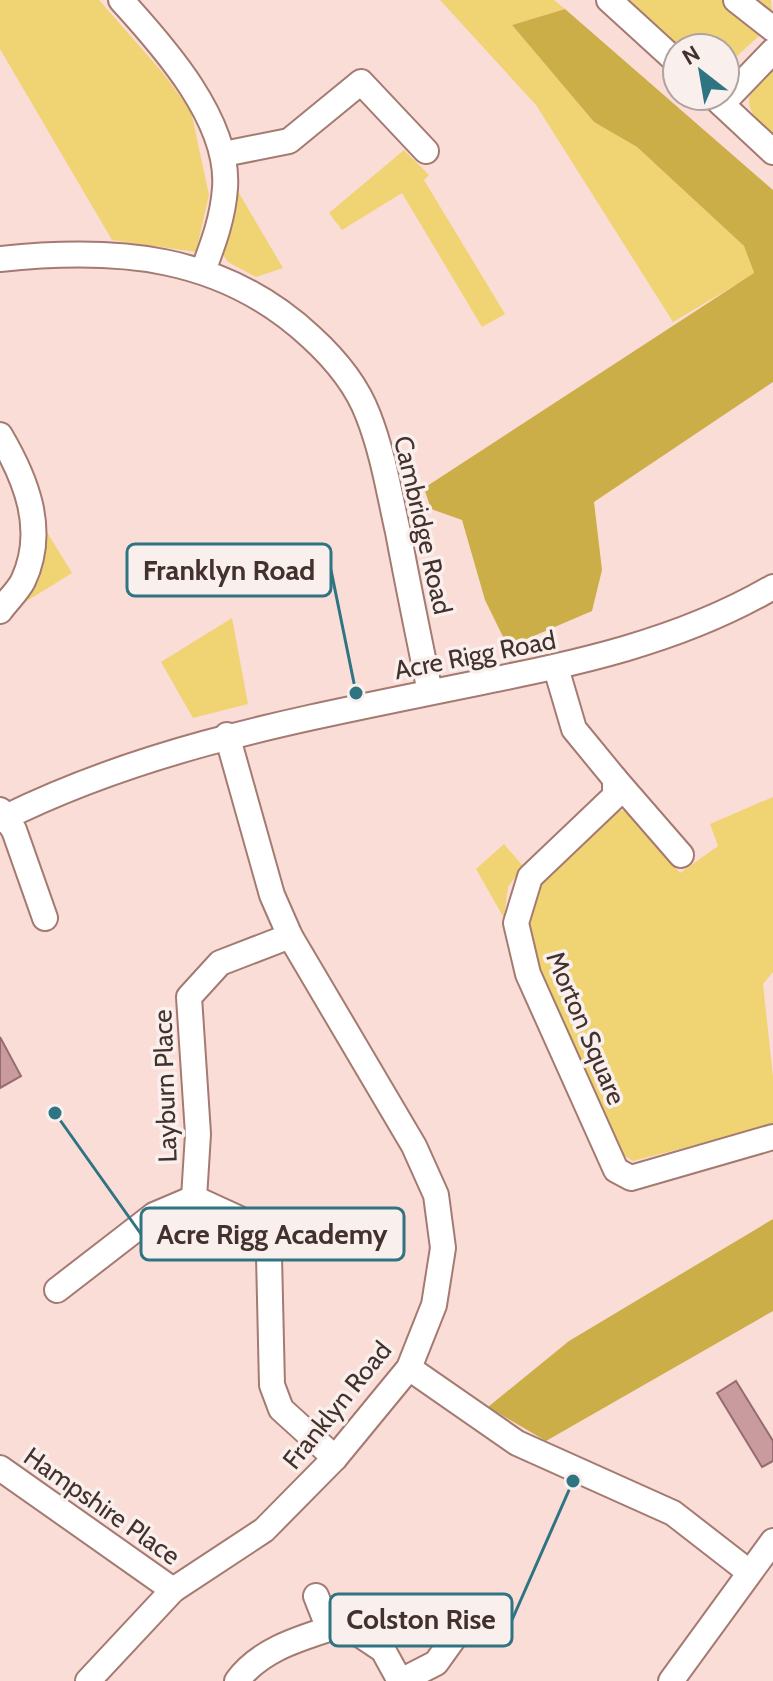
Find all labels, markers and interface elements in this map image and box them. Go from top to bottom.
north arrow [661,32,741,112]
text: N [677,40,705,71]
street label: Cambridge Road [387,433,459,617]
callout: Franklyn Road [127,544,331,596]
text: Franklyn Road [143,553,315,587]
street label: Acre Rigg Road [392,624,558,686]
street label: Morton Square [539,946,633,1110]
street label: Layburn Place [146,1009,184,1163]
callout: Acre Rigg Academy [141,1208,404,1260]
text: Acre Rigg Academy [156,1217,388,1251]
street label: Franklyn Road [276,1335,398,1475]
street label: Hampshire Place [18,1440,186,1572]
callout: Colston Rise [330,1594,512,1646]
text: Colston Rise [346,1602,496,1636]

